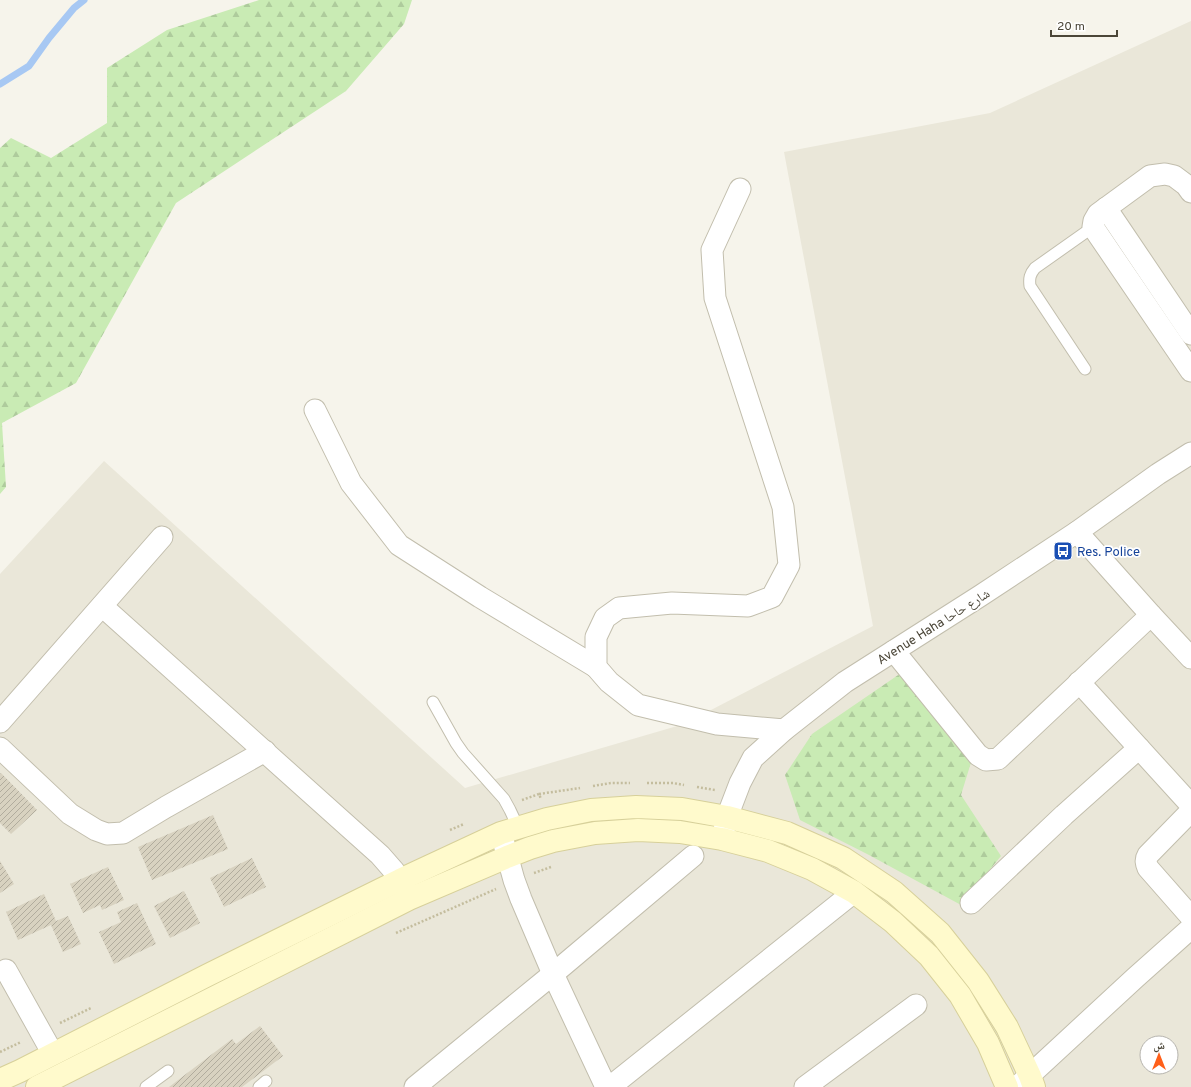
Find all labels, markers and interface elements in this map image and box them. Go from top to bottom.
scale bar [1051,12,1117,38]
text: 20 m [1057,19,1085,35]
bus stop icon: Res. Police [1052,540,1074,562]
place label: Res. Police [1077,545,1140,561]
street label: Avenue Haha شارع حاحا [875,586,994,669]
north arrow [1139,1035,1179,1075]
text: ش [1153,1039,1165,1053]

